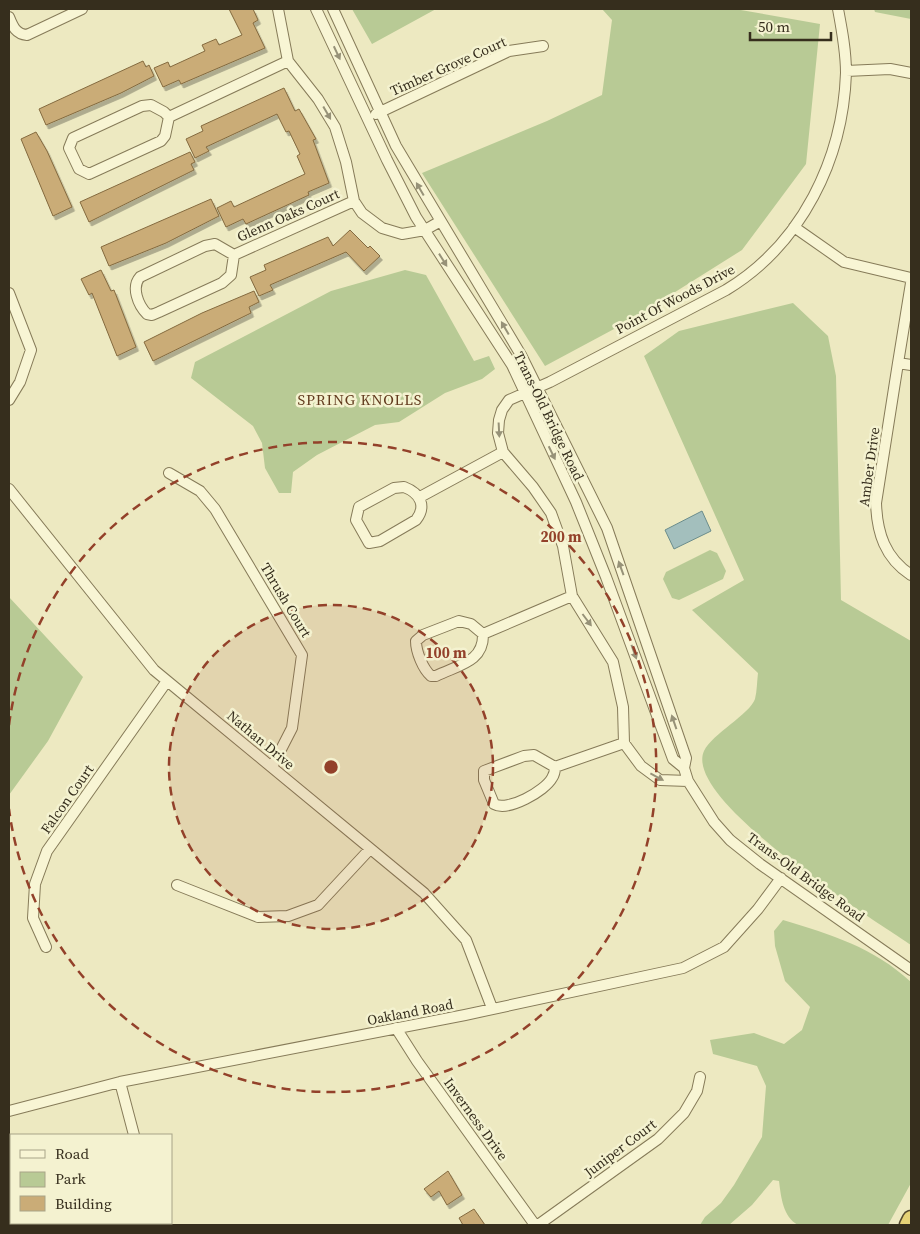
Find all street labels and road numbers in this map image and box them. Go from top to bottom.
street label: Timber Grove Court [387,31,510,101]
street label: Glenn Oaks Court [234,183,343,247]
street label: Point Of Woods Drive [612,259,738,339]
street label: Trans-Old Bridge Road [509,348,589,484]
street label: Amber Drive [854,426,884,508]
street label: Thrush Court [256,559,316,641]
street label: Nathan Drive [223,706,299,774]
street label: Falcon Court [36,760,98,838]
street label: Trans-Old Bridge Road [743,827,869,927]
street label: Oakland Road [365,994,455,1030]
street label: Inverness Drive [439,1074,513,1164]
street label: Juniper Court [579,1114,660,1182]

